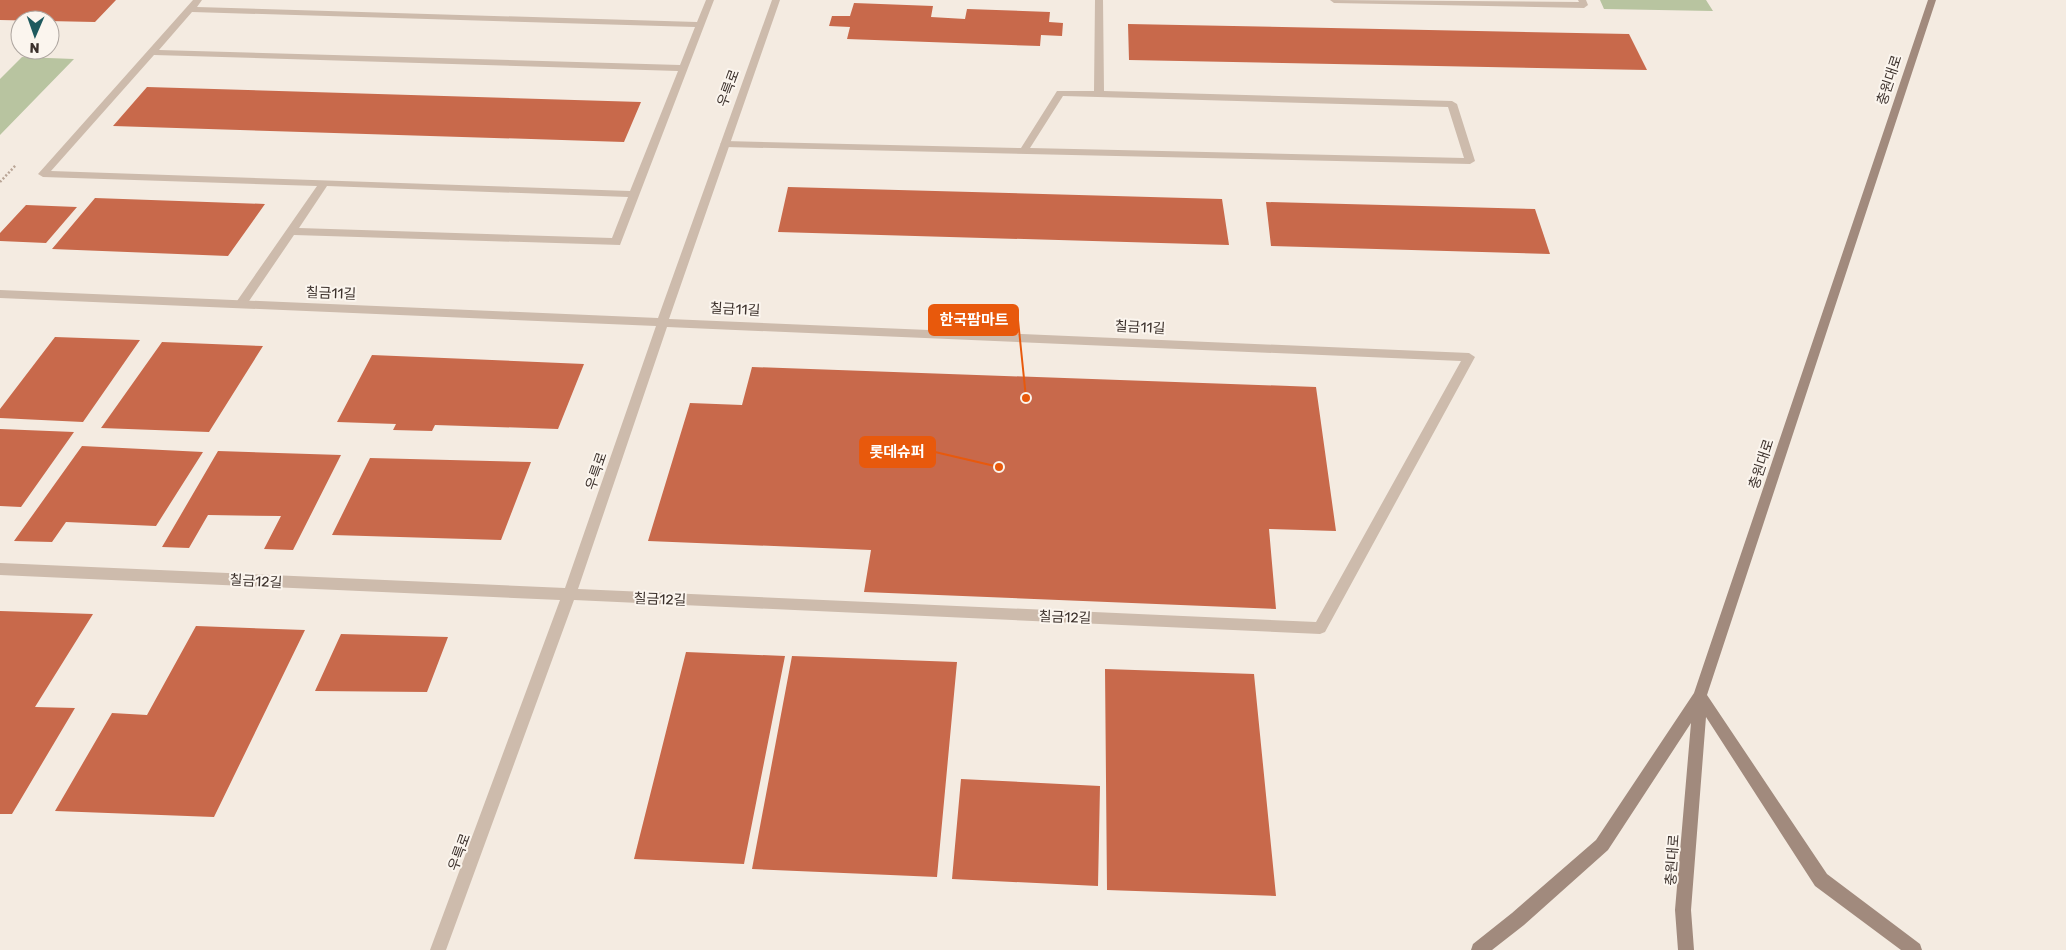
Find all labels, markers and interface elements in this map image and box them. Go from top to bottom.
north arrow [10,10,60,60]
text: N [29,39,40,56]
street label: 충원대로 [1873,53,1906,107]
street label: 우륵로 [714,67,743,109]
street label: 칠금11길 [305,284,357,303]
street label: 칠금11길 [709,300,761,319]
callout: 한국팜마트 [929,305,1018,335]
text: 한국팜마트 [939,311,1009,329]
street label: 칠금11길 [1114,318,1166,337]
callout: 롯데슈퍼 [860,437,935,467]
street label: 충원대로 [1745,437,1778,491]
text: 롯데슈퍼 [869,443,925,461]
street label: 우륵로 [582,450,611,492]
street label: 칠금12길 [229,572,283,591]
street label: 칠금12길 [633,590,687,609]
street label: 칠금12길 [1038,608,1092,627]
street label: 우륵로 [445,831,474,873]
street label: 충원대로 [1662,834,1683,886]

